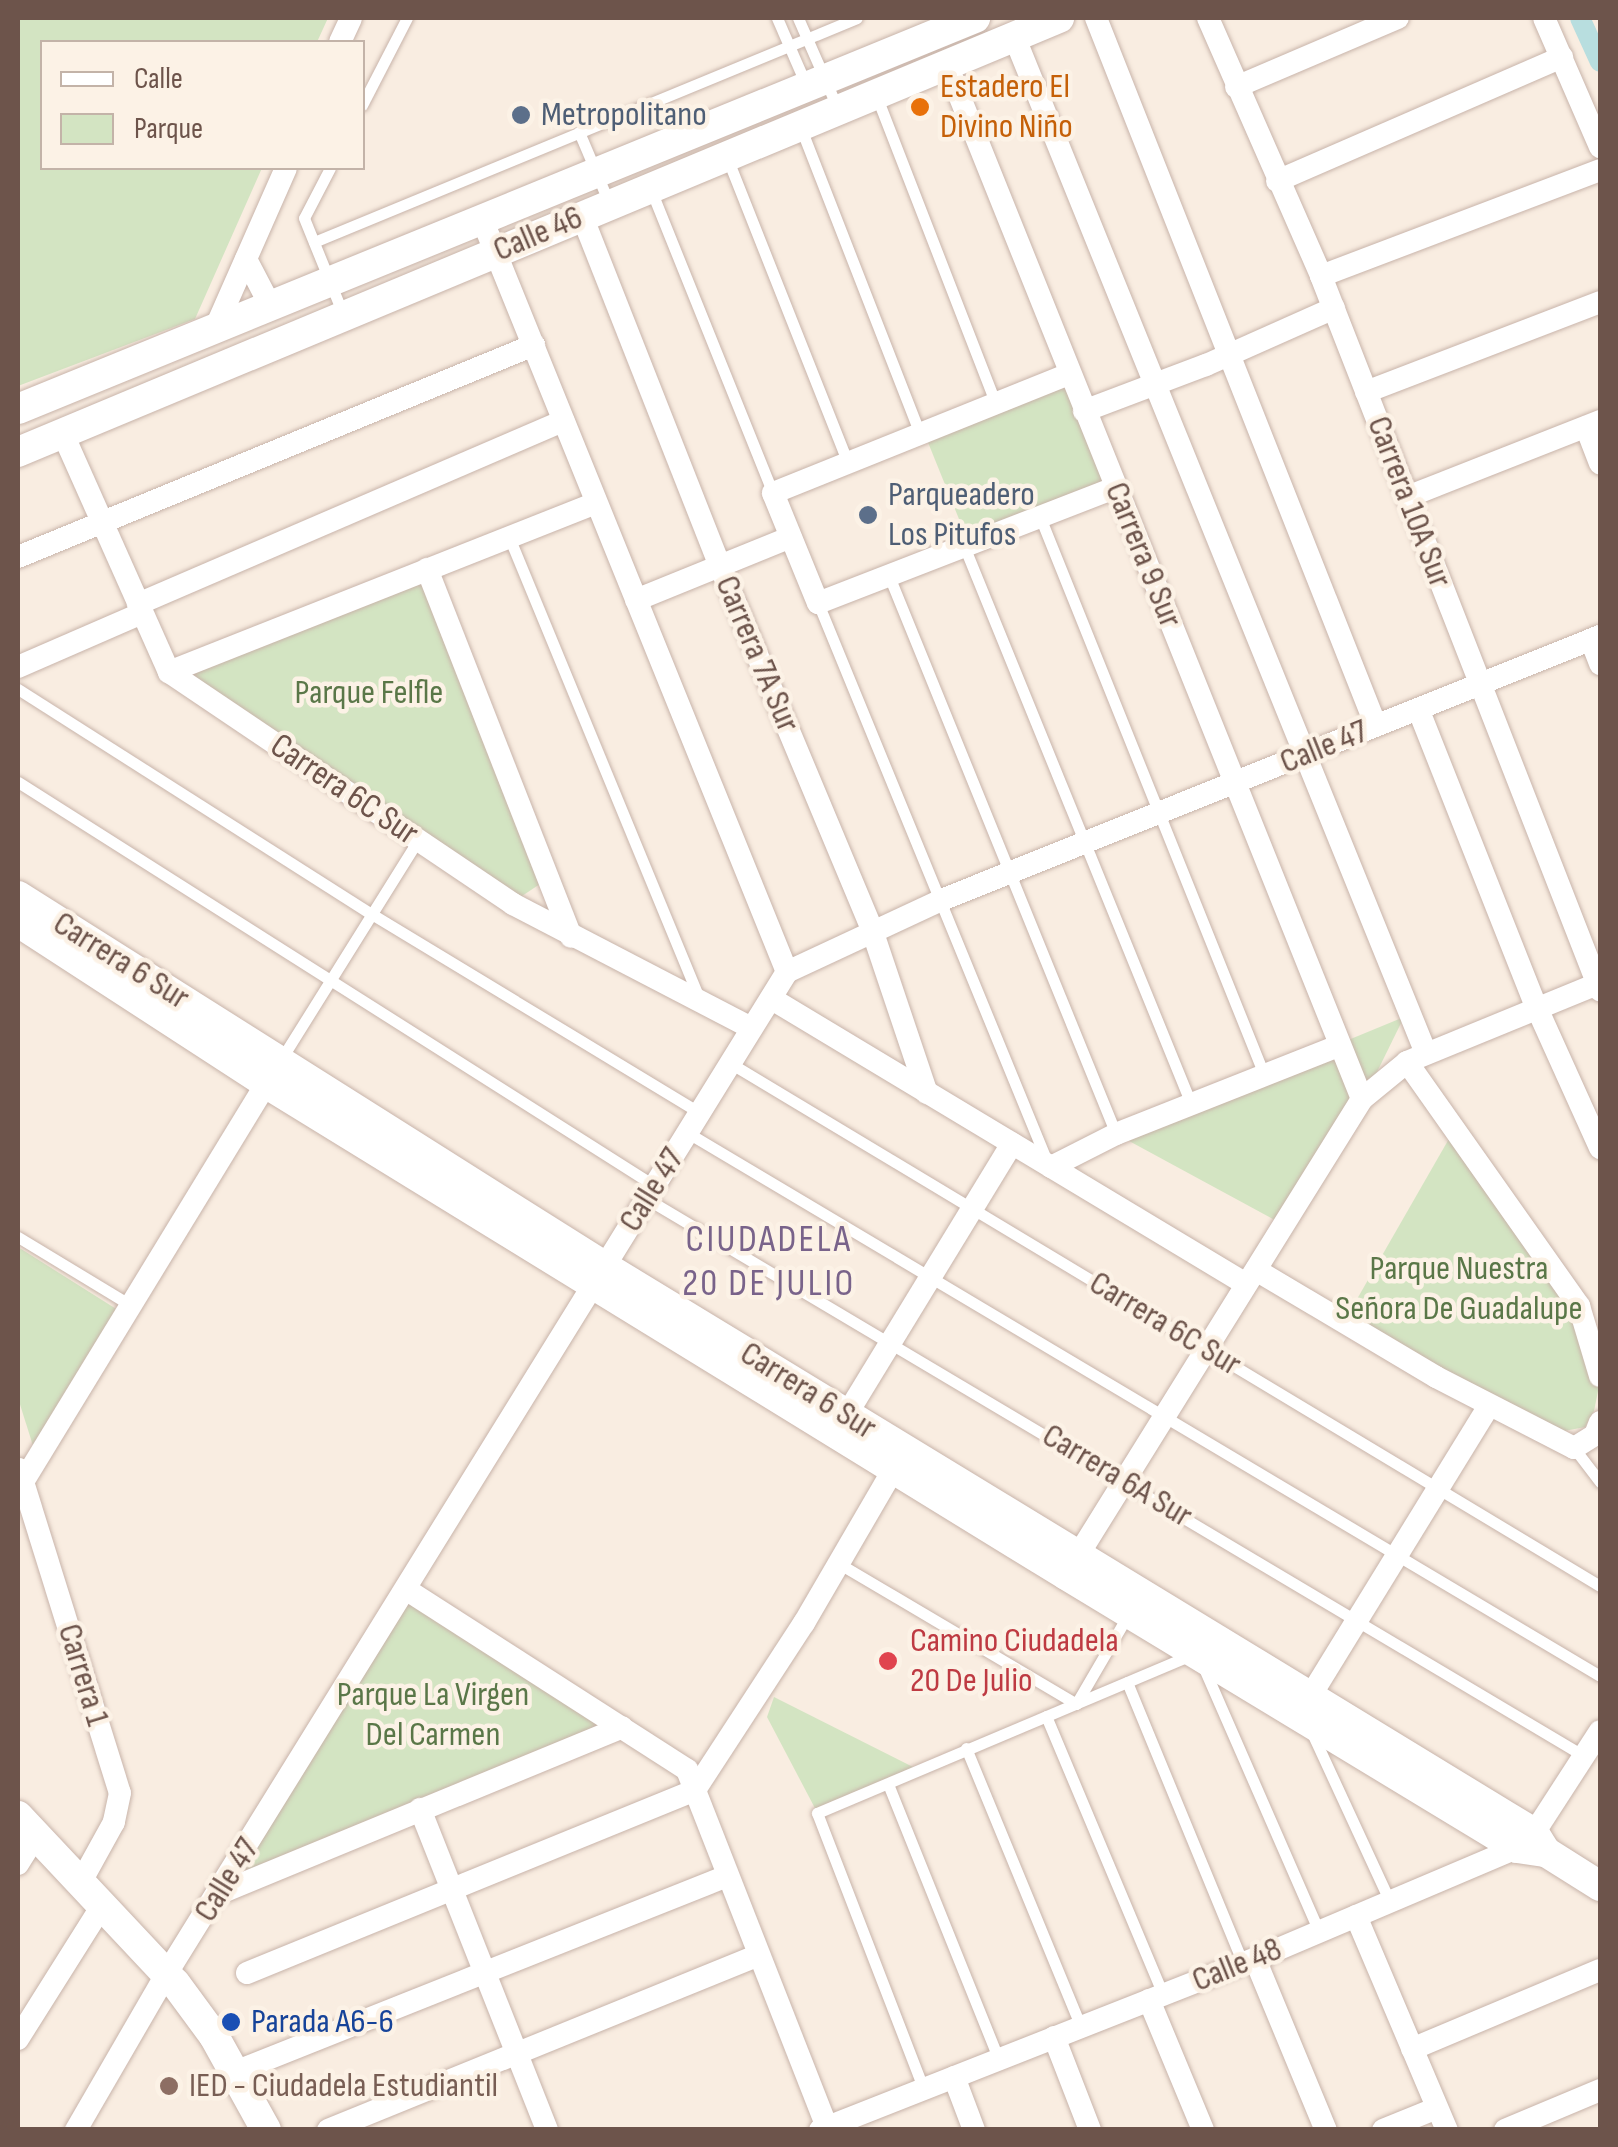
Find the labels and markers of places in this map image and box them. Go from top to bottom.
place label: Estadero El Divino Niño [940,66,1073,148]
place label: Metropolitano [541,94,707,136]
marker: Estadero El Divino Niño [909,96,931,118]
marker: Metropolitano [510,104,532,126]
place label: Parqueadero Los Pitufos [888,474,1035,556]
marker: Parqueadero Los Pitufos [857,504,879,526]
place label: Camino Ciudadela 20 De Julio [910,1620,1119,1702]
marker: Camino Ciudadela 20 De Julio [875,1648,901,1674]
place label: Parada A6-6 [251,2001,394,2043]
marker: Parada A6-6 [220,2011,242,2033]
place label: IED - Ciudadela Estudiantil [189,2065,498,2107]
marker: IED - Ciudadela Estudiantil [158,2075,180,2097]

